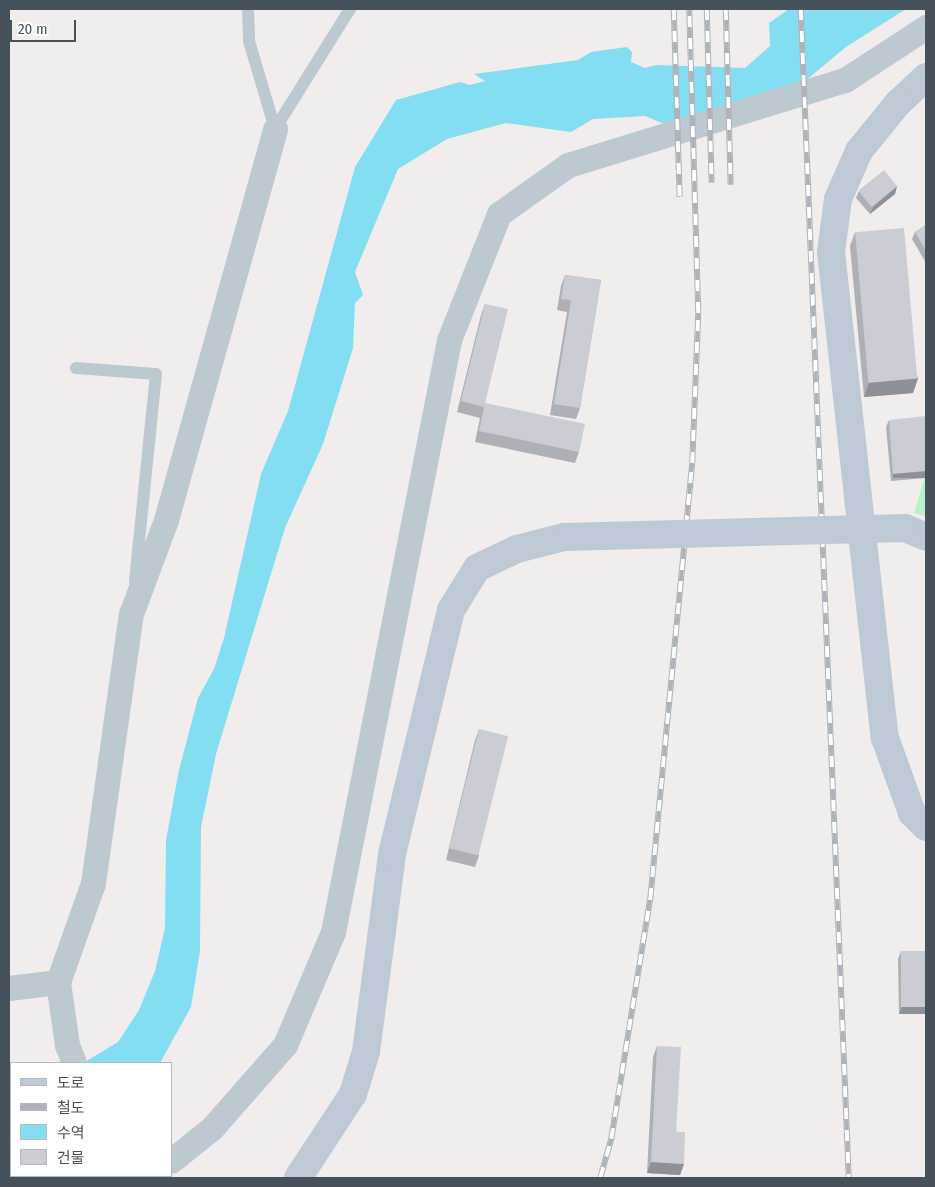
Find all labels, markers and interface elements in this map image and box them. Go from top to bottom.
scale bar [12,10,79,42]
text: 20 m [18,20,48,38]
legend [10,1062,172,1177]
text: 도로 [57,1074,85,1092]
text: 철도 [57,1099,85,1117]
text: 수역 [57,1124,85,1142]
text: 건물 [57,1149,85,1167]

